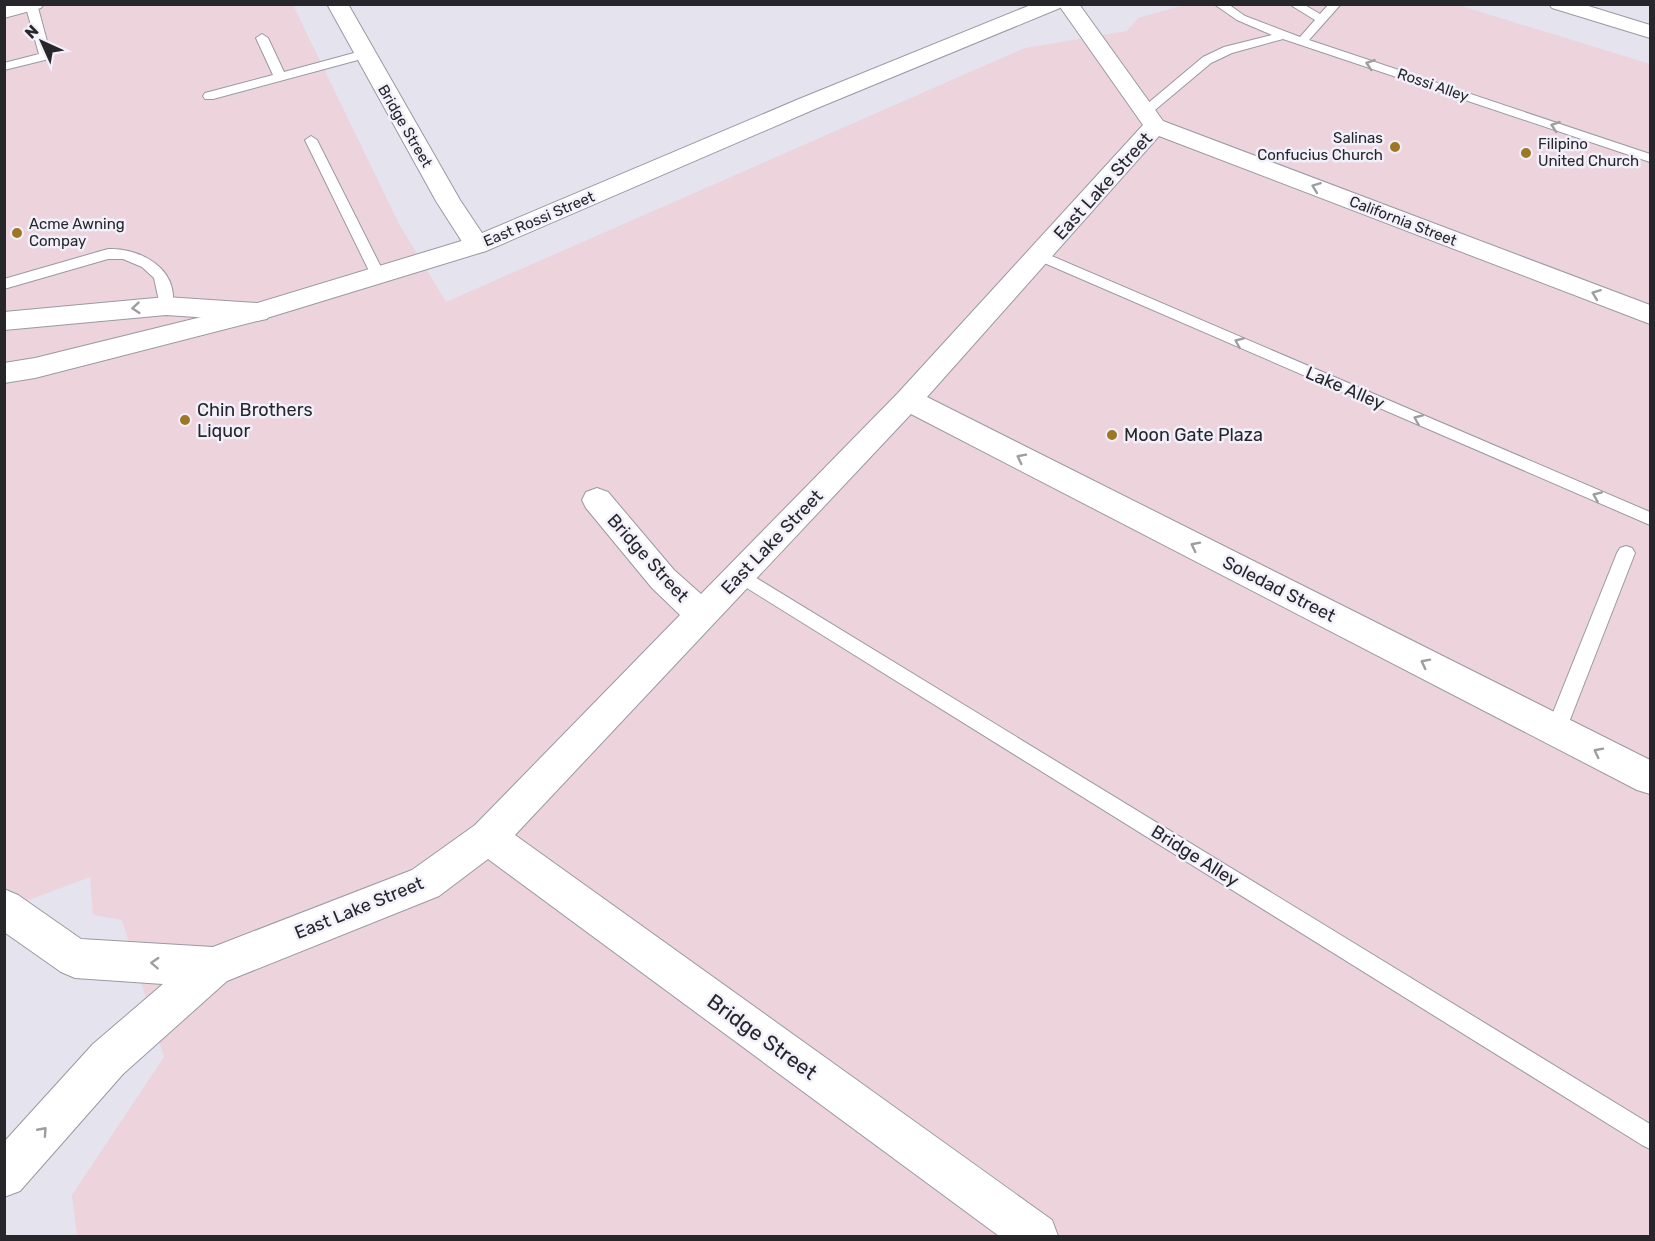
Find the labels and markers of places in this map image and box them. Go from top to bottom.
place label: Salinas Confucius Church [1257,129,1383,164]
place label: Filipino United Church [1538,135,1639,170]
marker: Salinas Confucius Church [1388,140,1402,154]
marker: Filipino United Church [1519,146,1533,160]
place label: Acme Awning Compay [29,215,125,250]
marker: Acme Awning Compay [10,226,24,240]
place label: Chin Brothers Liquor [197,399,313,442]
marker: Chin Brothers Liquor [178,413,192,427]
place label: Moon Gate Plaza [1124,424,1263,446]
marker: Moon Gate Plaza [1105,428,1119,442]

